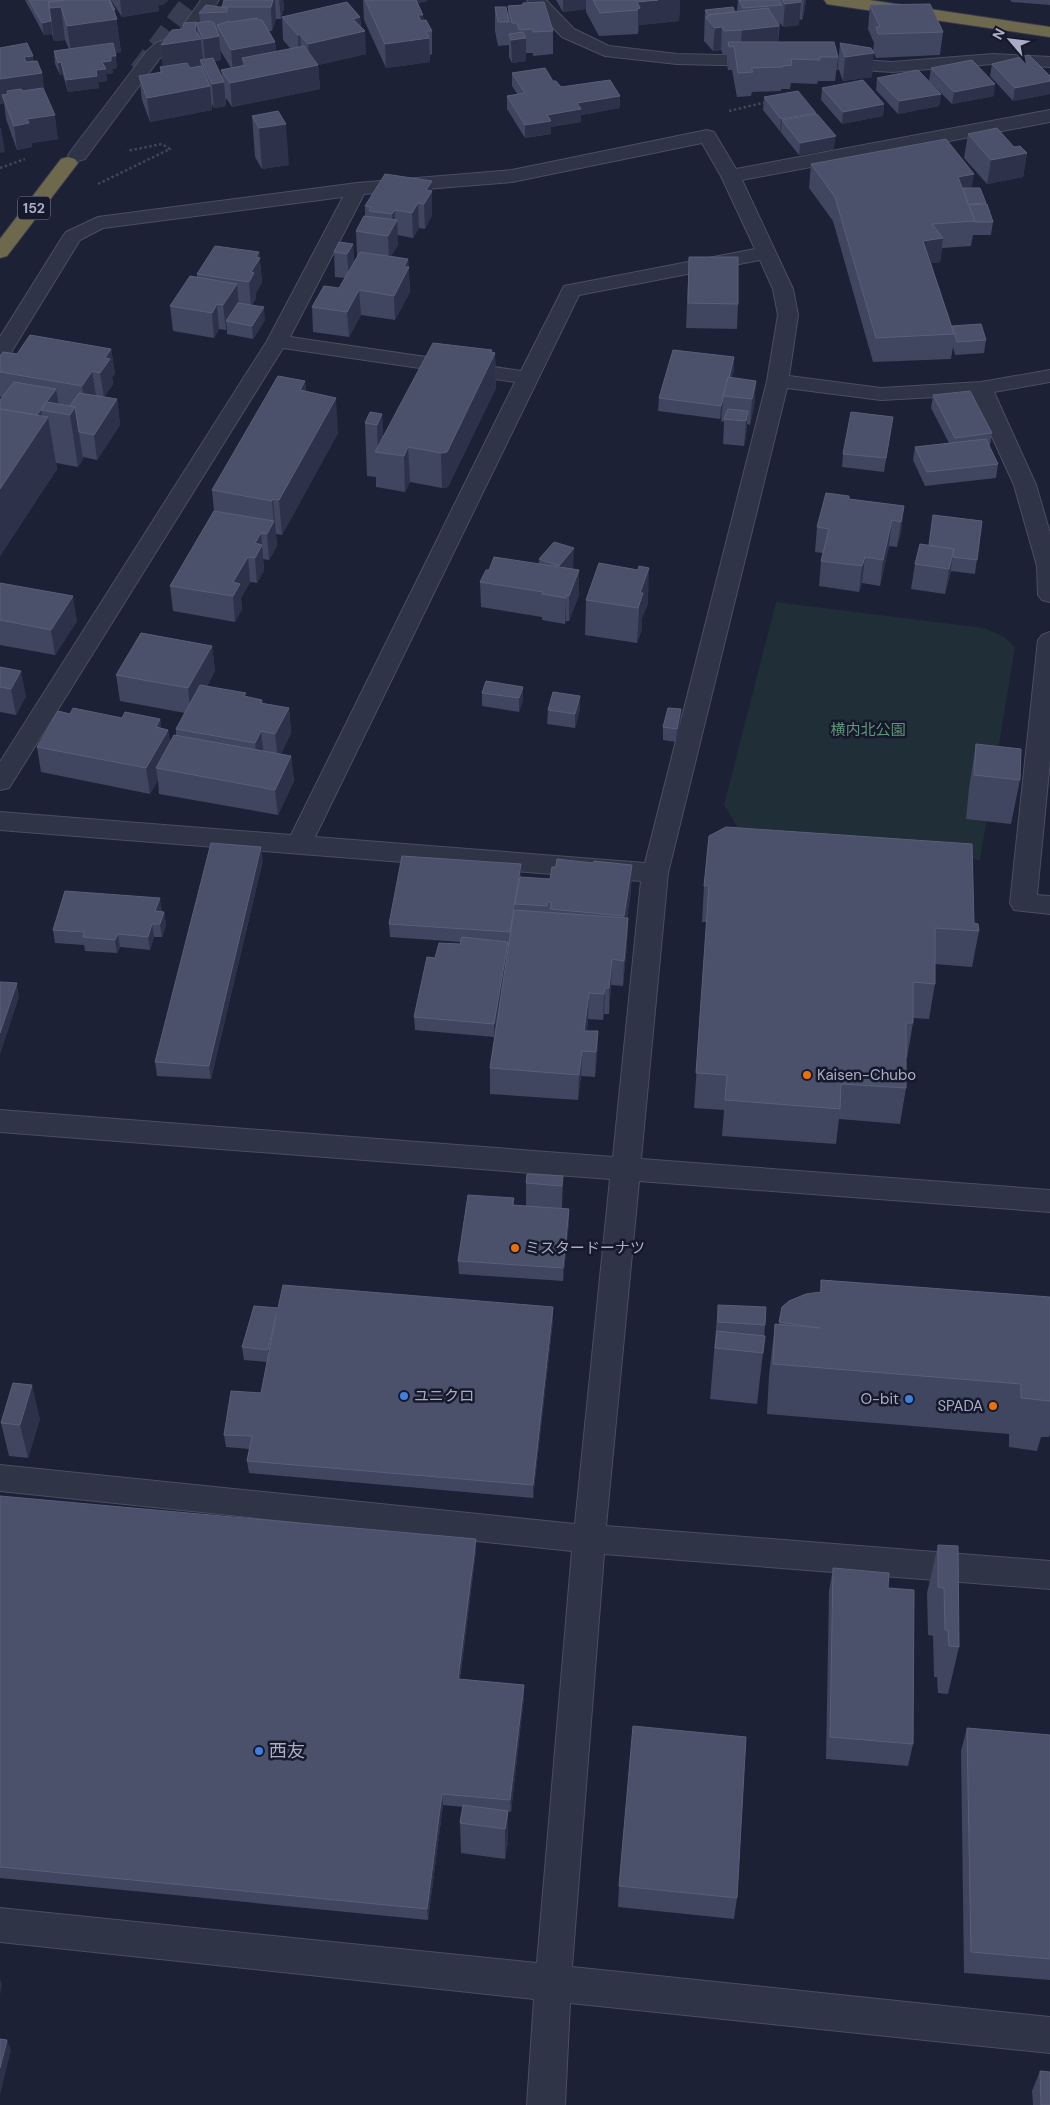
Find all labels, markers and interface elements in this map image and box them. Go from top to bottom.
north arrow [985,15,1035,65]
text: N [988,25,1009,43]
road number: 152 [18,197,50,220]
park label: 横内北公園 [830,720,906,740]
place label: Kaisen-Chubo [817,1065,916,1085]
marker: Kaisen-Chubo [801,1069,813,1081]
place label: ミスタードーナツ [525,1238,645,1258]
marker: ミスタードーナツ [509,1242,521,1254]
place label: ユニクロ [414,1386,474,1406]
place label: O-bit [860,1389,899,1409]
marker: ユニクロ [398,1390,410,1402]
marker: O-bit [903,1393,915,1405]
place label: SPADA [937,1396,983,1416]
marker: SPADA [987,1400,999,1412]
place label: 西友 [269,1739,305,1763]
marker: 西友 [253,1745,265,1757]

